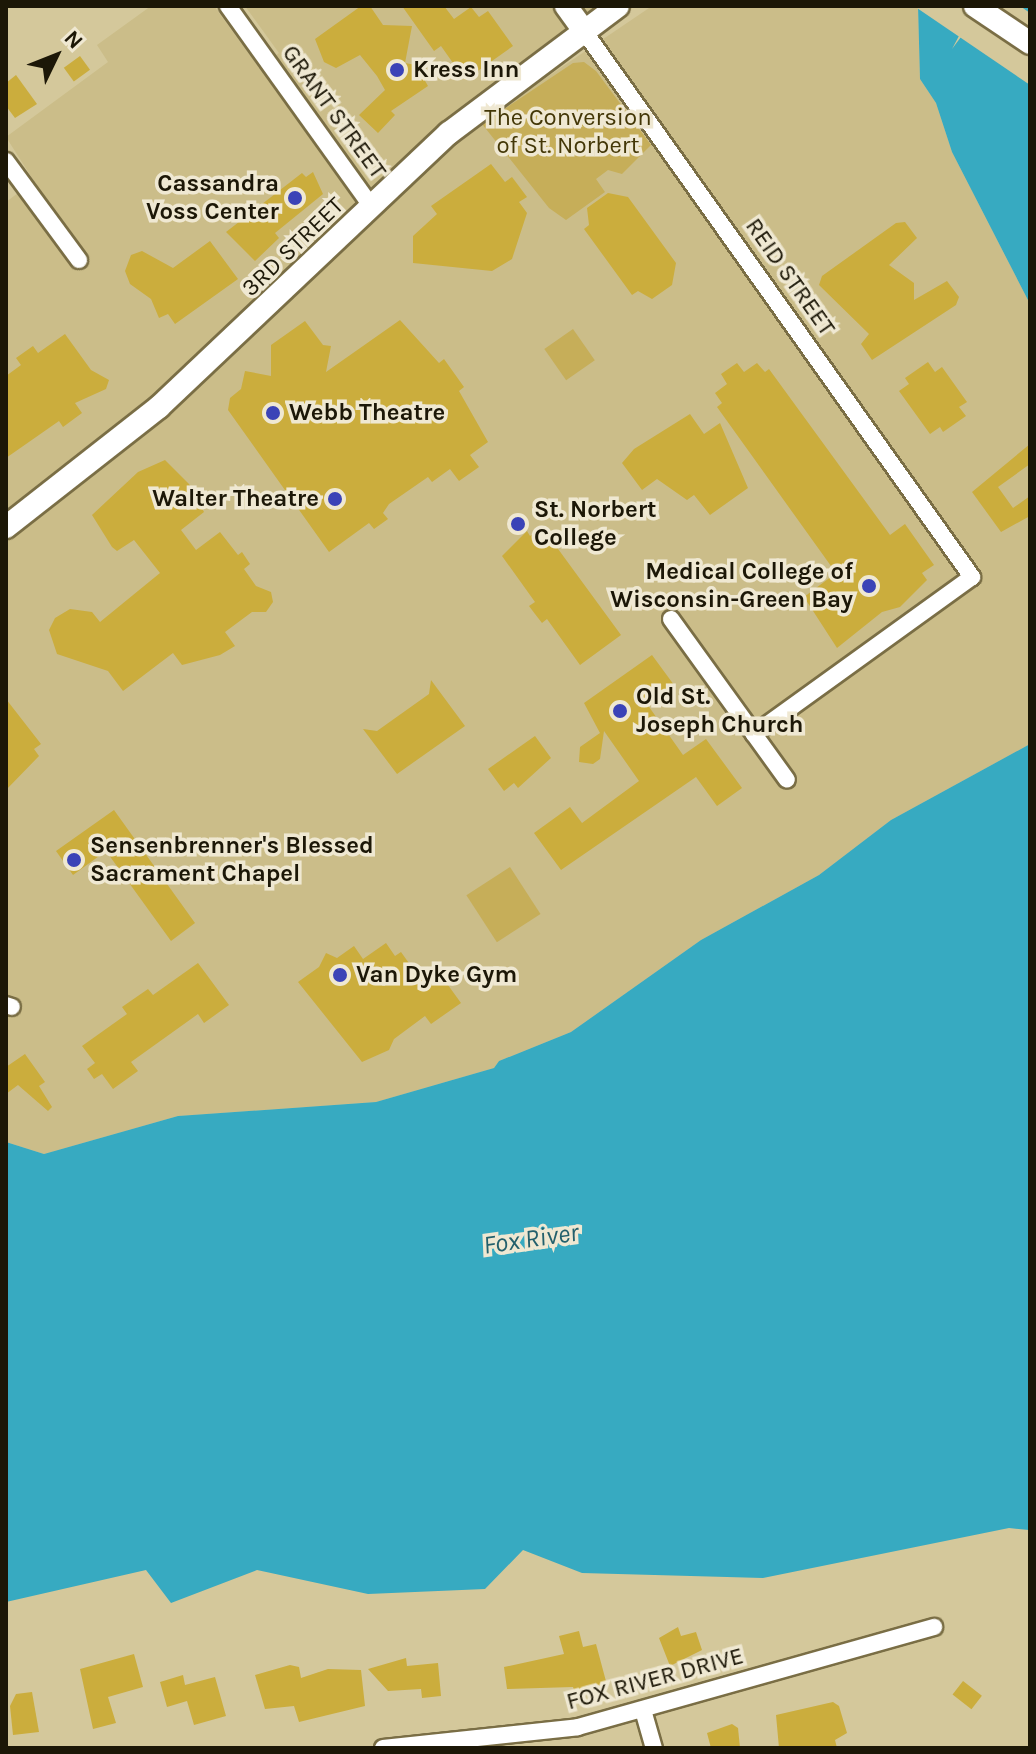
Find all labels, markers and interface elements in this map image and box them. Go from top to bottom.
north arrow [16,16,96,96]
text: N [59,25,88,54]
street label: GRANT STREET [276,40,392,184]
place label: Kress Inn [413,56,519,84]
marker: Kress Inn [388,61,406,79]
park label: The Conversion of St. Norbert [484,104,652,160]
place label: Cassandra Voss Center [146,170,279,226]
marker: Cassandra Voss Center [286,189,304,207]
street label: 3RD STREET [236,191,350,303]
street label: REID STREET [739,213,841,341]
place label: Webb Theatre [289,399,445,427]
marker: Webb Theatre [264,404,282,422]
place label: Walter Theatre [152,485,319,513]
marker: Walter Theatre [326,490,344,508]
place label: St. Norbert College [534,496,657,552]
marker: St. Norbert College [509,515,527,533]
place label: Medical College of Wisconsin-Green Bay [610,558,853,614]
marker: Medical College of Wisconsin-Green Bay [860,577,878,595]
place label: Old St. Joseph Church [636,683,804,739]
marker: Old St. Joseph Church [611,702,629,720]
place label: Sensenbrenner's Blessed Sacrament Chapel [90,832,374,888]
marker: Sensenbrenner's Blessed Sacrament Chapel [65,851,83,869]
place label: Van Dyke Gym [356,961,517,989]
marker: Van Dyke Gym [331,966,349,984]
water label: Fox River [481,1217,581,1261]
street label: FOX RIVER DRIVE [563,1642,747,1716]

